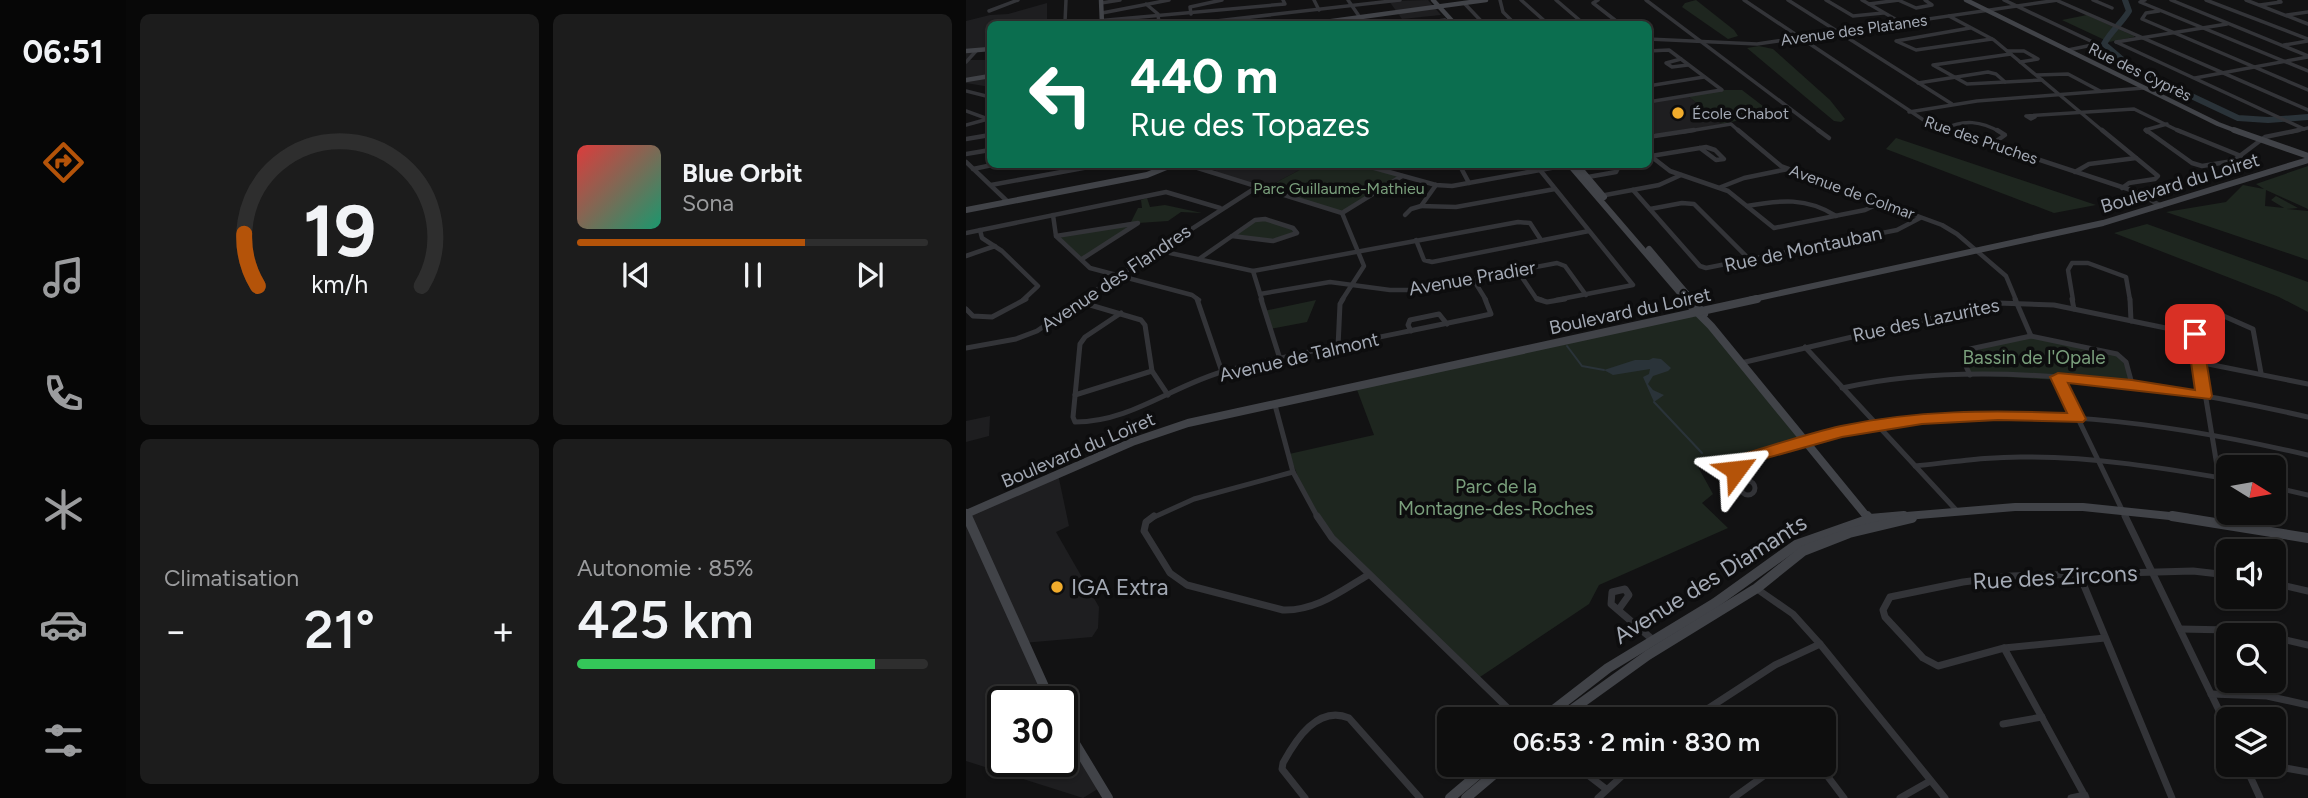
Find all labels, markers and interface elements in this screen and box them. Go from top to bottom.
street label: Avenue des Platanes [1779,10,1929,50]
text: 06:51 [22,33,104,71]
street label: Rue des Cyprès [2085,39,2195,105]
text: 440 m [1130,46,1278,105]
icon: left [1015,49,1106,140]
place label: École Chabot [1692,104,1789,123]
marker: École Chabot [1670,105,1686,121]
text: Rue des Topazes [1130,106,1370,144]
street label: Rue des Pruches [1922,112,2040,168]
icon: directions [39,138,88,187]
street label: Boulevard du Loiret [2098,148,2262,218]
text: Blue Orbit [682,157,803,189]
street label: Avenue de Colmar [1787,161,1918,224]
park label: Parc Guillaume-Mathieu [1253,179,1425,198]
text: 19 [303,187,376,274]
text: Sona [682,189,734,217]
street label: Avenue des Flandres [1037,219,1195,337]
street label: Rue de Montauban [1722,221,1884,277]
icon: music [39,253,88,302]
street label: Avenue Pradier [1407,255,1538,300]
icon: previous [617,256,655,294]
icon: pause [734,256,772,294]
icon: next [851,256,889,294]
text: km/h [311,269,368,299]
street label: Boulevard du Loiret [1547,283,1713,339]
street label: Rue des Lazurites [1851,293,2002,347]
pin [2165,304,2225,364]
icon: arrive [2176,315,2214,353]
street label: Avenue de Talmont [1217,327,1381,387]
park label: Bassin de l'Opale [1962,346,2106,369]
icon: phone [39,369,88,418]
street label: Boulevard du Loiret [998,407,1158,493]
position arrow [1699,433,1773,507]
north arrow [2216,455,2286,525]
map controls [2216,455,2286,777]
park label: Parc de la Montagne-des-Roches [1398,475,1594,520]
icon: climate [39,485,88,534]
street label: Avenue des Diamants [1608,508,1812,650]
button: sound [2216,539,2286,609]
text: Autonomie · 85% [577,554,754,582]
street label: Rue des Zircons [1972,559,2138,595]
text: Climatisation [164,564,299,592]
place label: IGA Extra [1071,573,1169,601]
marker: IGA Extra [1049,579,1065,595]
text: 425 km [577,589,754,651]
text: 21° [304,599,375,661]
icon: car [39,600,88,649]
text: − [164,608,188,654]
text: + [491,608,515,654]
button: search [2216,623,2286,693]
speed limit sign: 30 [987,686,1078,777]
button: layers [2216,707,2286,777]
icon: filters [39,716,88,765]
text: 06:53 · 2 min · 830 m [1513,726,1760,758]

